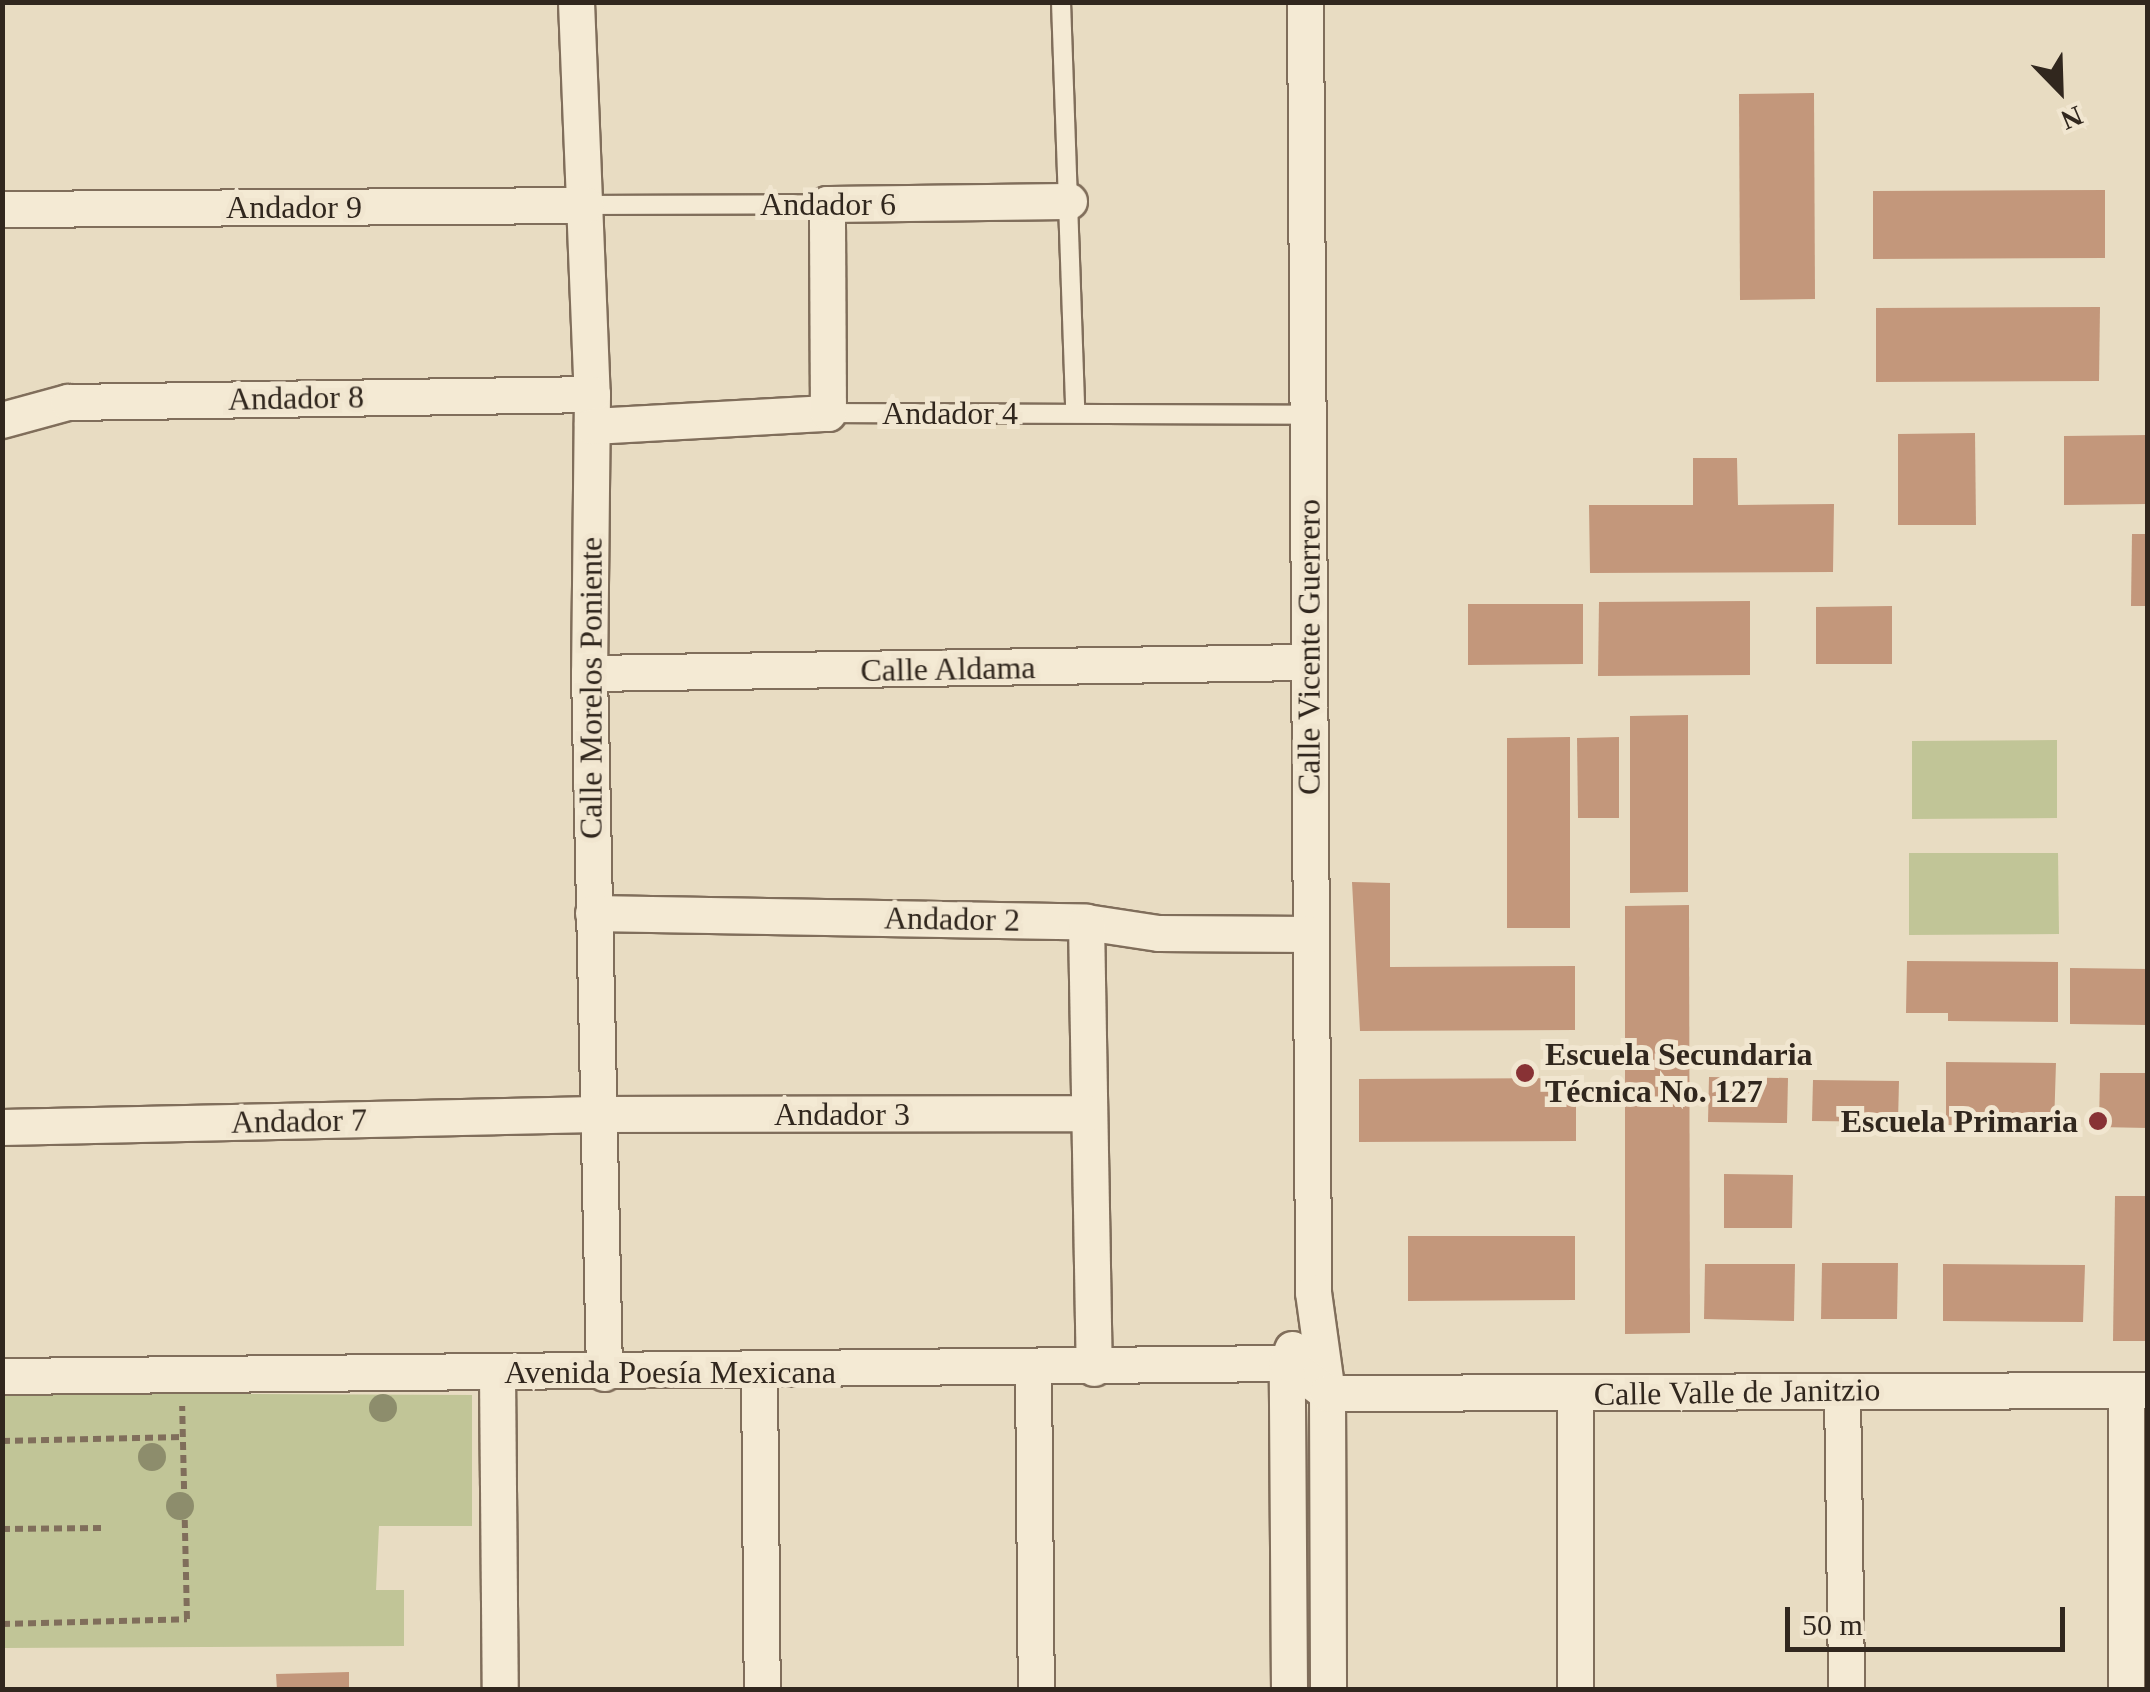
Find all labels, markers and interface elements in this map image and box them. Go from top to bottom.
north arrow [2010,40,2110,140]
text: N [2057,100,2087,136]
street label: Andador 6 [760,185,896,223]
street label: Andador 9 [226,188,362,226]
street label: Andador 8 [228,378,364,418]
street label: Andador 4 [882,394,1018,432]
street label: Calle Vicente Guerrero [1290,499,1328,795]
street label: Calle Morelos Poniente [572,537,610,839]
street label: Calle Aldama [859,648,1037,690]
street label: Andador 2 [884,899,1020,939]
place label: Escuela Secundaria Técnica No. 127 [1545,1036,1813,1111]
marker: Escuela Secundaria Técnica No. 127 [1514,1062,1536,1084]
street label: Andador 3 [774,1095,910,1133]
street label: Andador 7 [231,1101,367,1141]
place label: Escuela Primaria [1841,1102,2078,1140]
marker: Escuela Primaria [2087,1110,2109,1132]
street label: Avenida Poesía Mexicana [504,1353,836,1391]
street label: Calle Valle de Janitzio [1593,1370,1881,1414]
scale bar [1790,1587,2070,1649]
text: 50 m [1802,1608,1863,1641]

